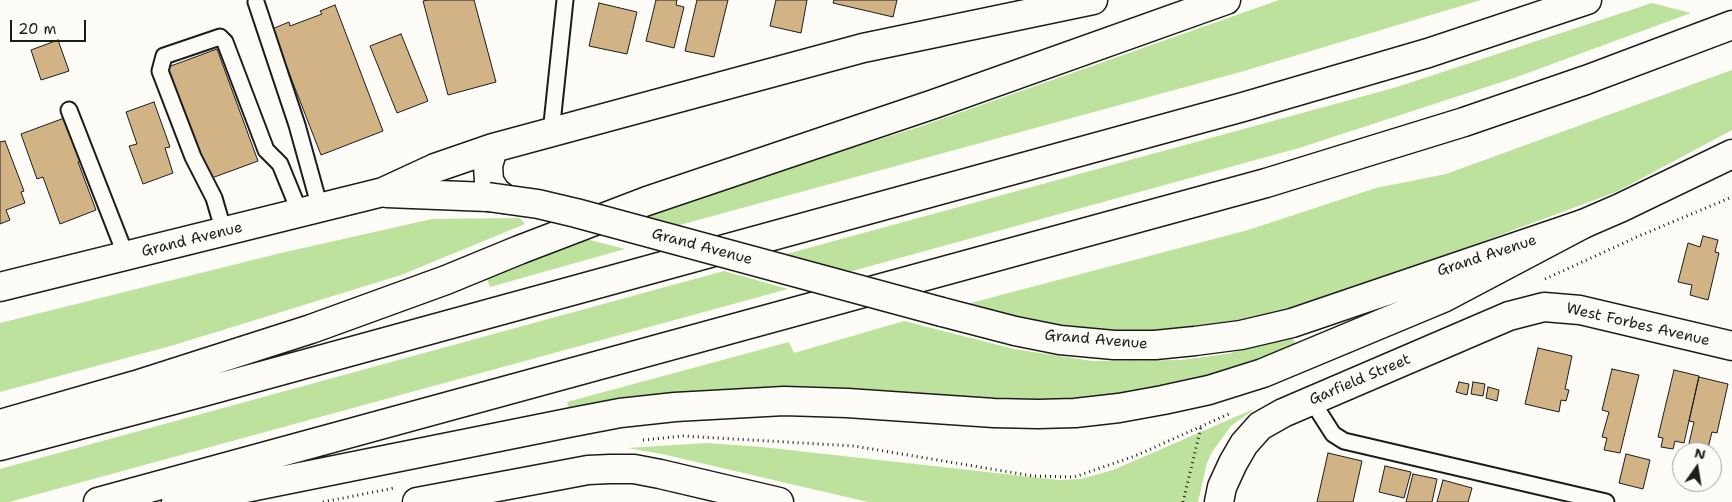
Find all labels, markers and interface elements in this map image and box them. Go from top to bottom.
scale bar [12,10,89,42]
text: 20 m [18,19,57,39]
street label: Grand Avenue [140,219,244,261]
street label: Grand Avenue [650,225,754,269]
street label: Grand Avenue [1435,231,1539,281]
street label: West Forbes Avenue [1564,300,1712,350]
street label: Grand Avenue [1044,327,1148,353]
street label: Garfield Street [1307,351,1413,409]
north arrow [1672,442,1722,492]
text: N [1693,443,1708,463]

